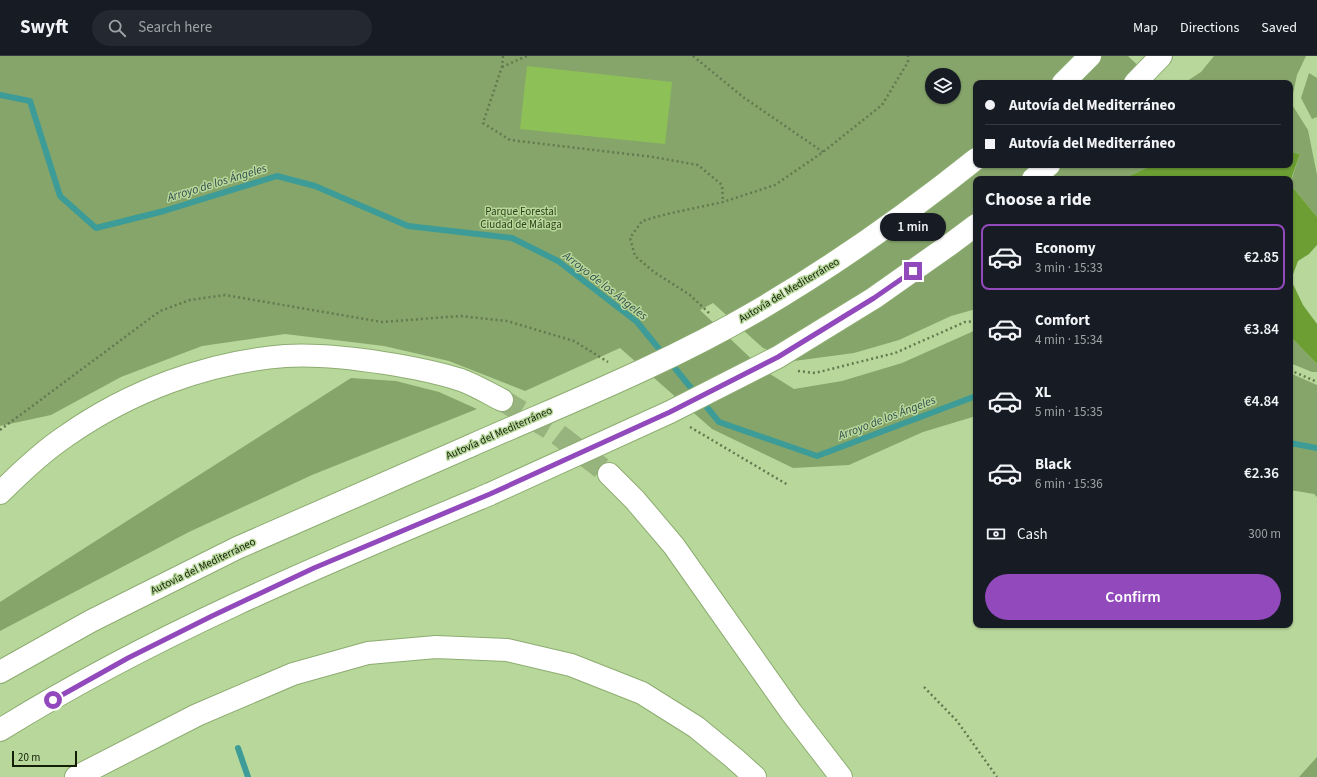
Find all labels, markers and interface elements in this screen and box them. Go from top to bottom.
search box [92,10,372,46]
text: Swyft [20,14,68,41]
icon: search [106,17,128,39]
text: Search here [138,17,212,38]
text: Map [1133,18,1158,38]
text: Directions [1180,18,1239,38]
text: Saved [1261,18,1297,38]
map controls [925,68,961,104]
button: layers [925,68,961,104]
text: Autovía del Mediterráneo [1009,95,1176,116]
text: Autovía del Mediterráneo [1009,133,1176,154]
water label: Arroyo de los Ángeles [164,160,269,207]
text: Choose a ride [985,187,1091,212]
park label: Parque Forestal Ciudad de Málaga [480,204,562,232]
callout: 1 min [880,213,946,241]
text: 1 min [898,218,928,236]
text: Economy [1035,238,1096,259]
icon: car [987,239,1023,275]
water label: Arroyo de los Ángeles [558,247,651,325]
text: €2.85 [1244,247,1279,268]
street label: Autovía del Mediterráneo [736,254,842,326]
text: 3 min · 15:33 [1035,259,1103,277]
route end [904,262,922,280]
text: Comfort [1035,310,1090,331]
icon: car [987,311,1023,347]
text: €3.84 [1244,319,1279,340]
text: 4 min · 15:34 [1035,331,1103,349]
text: XL [1035,382,1051,403]
icon: car [987,383,1023,419]
text: €4.84 [1244,391,1279,412]
water label: Arroyo de los Ángeles [835,392,938,445]
street label: Autovía del Mediterráneo [443,403,555,463]
text: 5 min · 15:35 [1035,403,1103,421]
text: Black [1035,454,1072,475]
icon: car [987,455,1023,491]
text: €2.36 [1244,463,1279,484]
text: 6 min · 15:36 [1035,475,1103,493]
icon: cash [985,523,1007,545]
text: Cash [1017,524,1048,545]
text: 300 m [1248,525,1281,543]
street label: Autovía del Mediterráneo [148,534,258,598]
button: Confirm [985,574,1281,620]
route start [44,691,62,709]
scale bar [12,749,77,768]
text: 20 m [18,750,40,765]

